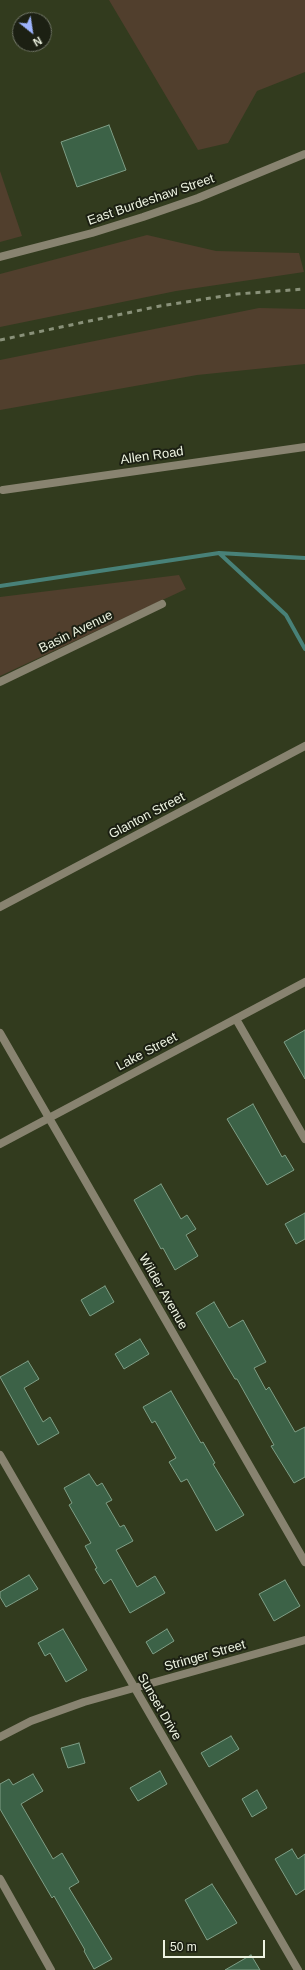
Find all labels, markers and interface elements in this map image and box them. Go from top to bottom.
north arrow [12,12,52,52]
text: N [31,34,44,49]
street label: East Burdeshaw Street [86,171,216,229]
street label: Allen Road [119,444,185,468]
street label: Basin Avenue [37,607,115,657]
street label: Glanton Street [106,789,188,843]
street label: Lake Street [114,1030,180,1074]
street label: Wilder Avenue [135,1252,191,1332]
street label: Stringer Street [163,1637,247,1675]
street label: Sunset Drive [134,1671,184,1743]
scale bar [165,1932,267,1958]
text: 50 m [170,1940,197,1954]

